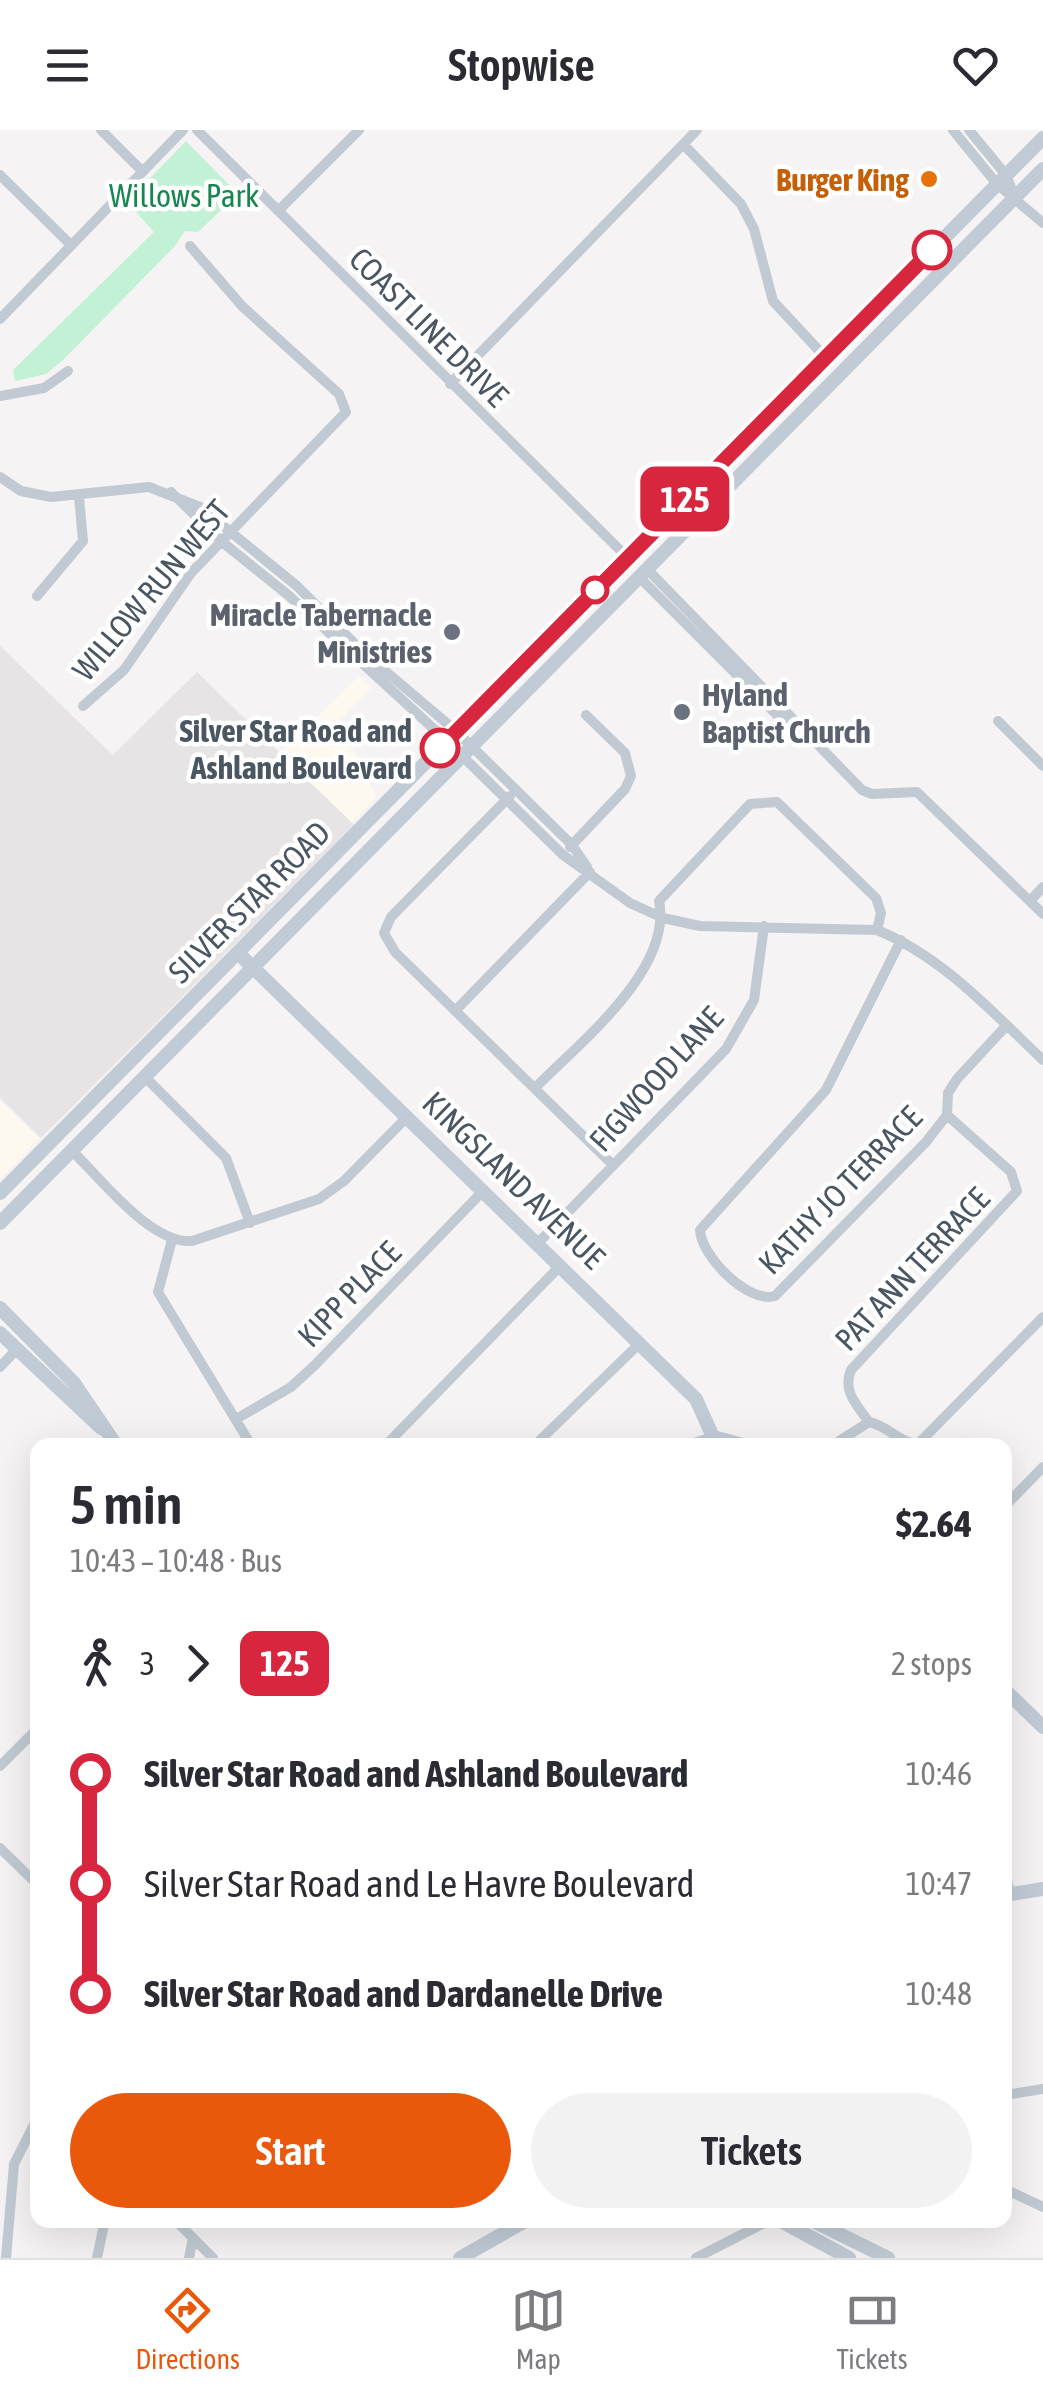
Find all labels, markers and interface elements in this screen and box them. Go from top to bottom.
icon: menu [40,38,95,93]
icon: heart [948,38,1003,93]
text: Stopwise [448,39,595,91]
place label: Burger King [776,161,909,198]
marker: Burger King [918,168,940,190]
park label: Willows Park [109,177,259,214]
unlabelled marker [913,231,951,269]
street label: COAST LINE DRIVE [342,240,516,414]
line badge: 125 [628,466,742,532]
text: 125 [660,479,710,519]
street label: WILLOW RUN WEST [65,492,237,688]
unlabelled marker [582,577,608,603]
place label: Miracle Tabernacle Ministries [210,596,432,670]
marker: Miracle Tabernacle Ministries [441,621,463,643]
place label: Hyland Baptist Church [702,676,871,750]
marker: Hyland Baptist Church [671,701,693,723]
place label: Silver Star Road and Ashland Boulevard [179,712,412,786]
marker: Silver Star Road and Ashland Boulevard [421,729,459,767]
street label: SILVER STAR ROAD [161,814,337,990]
street label: FIGWOOD LANE [582,999,731,1159]
street label: KINGSLAND AVENUE [416,1084,613,1276]
street label: KATHY JO TERRACE [751,1098,929,1281]
street label: PAT ANN TERRACE [827,1180,997,1358]
street label: KIPP PLACE [290,1234,408,1354]
text: 5 min [70,1473,182,1536]
text: $2.64 [896,1502,972,1545]
text: 10:43 – 10:48 · Bus [70,1542,282,1579]
icon: walk [70,1636,125,1691]
icon: forward [170,1636,225,1691]
text: 125 [260,1643,309,1683]
text: 3 [140,1645,155,1682]
text: 2 stops [891,1645,972,1682]
text: Silver Star Road and Ashland Boulevard [144,1752,688,1795]
text: 10:46 [906,1755,972,1792]
text: Silver Star Road and Le Havre Boulevard [144,1862,695,1905]
text: 10:47 [906,1865,972,1902]
text: Silver Star Road and Dardanelle Drive [144,1972,663,2015]
text: 10:48 [906,1975,972,2012]
button: Start [70,2093,511,2208]
button: Tickets [531,2093,972,2208]
tab: Directions [135,2283,240,2375]
tab: Map [511,2283,566,2375]
tab: Tickets [837,2283,908,2375]

